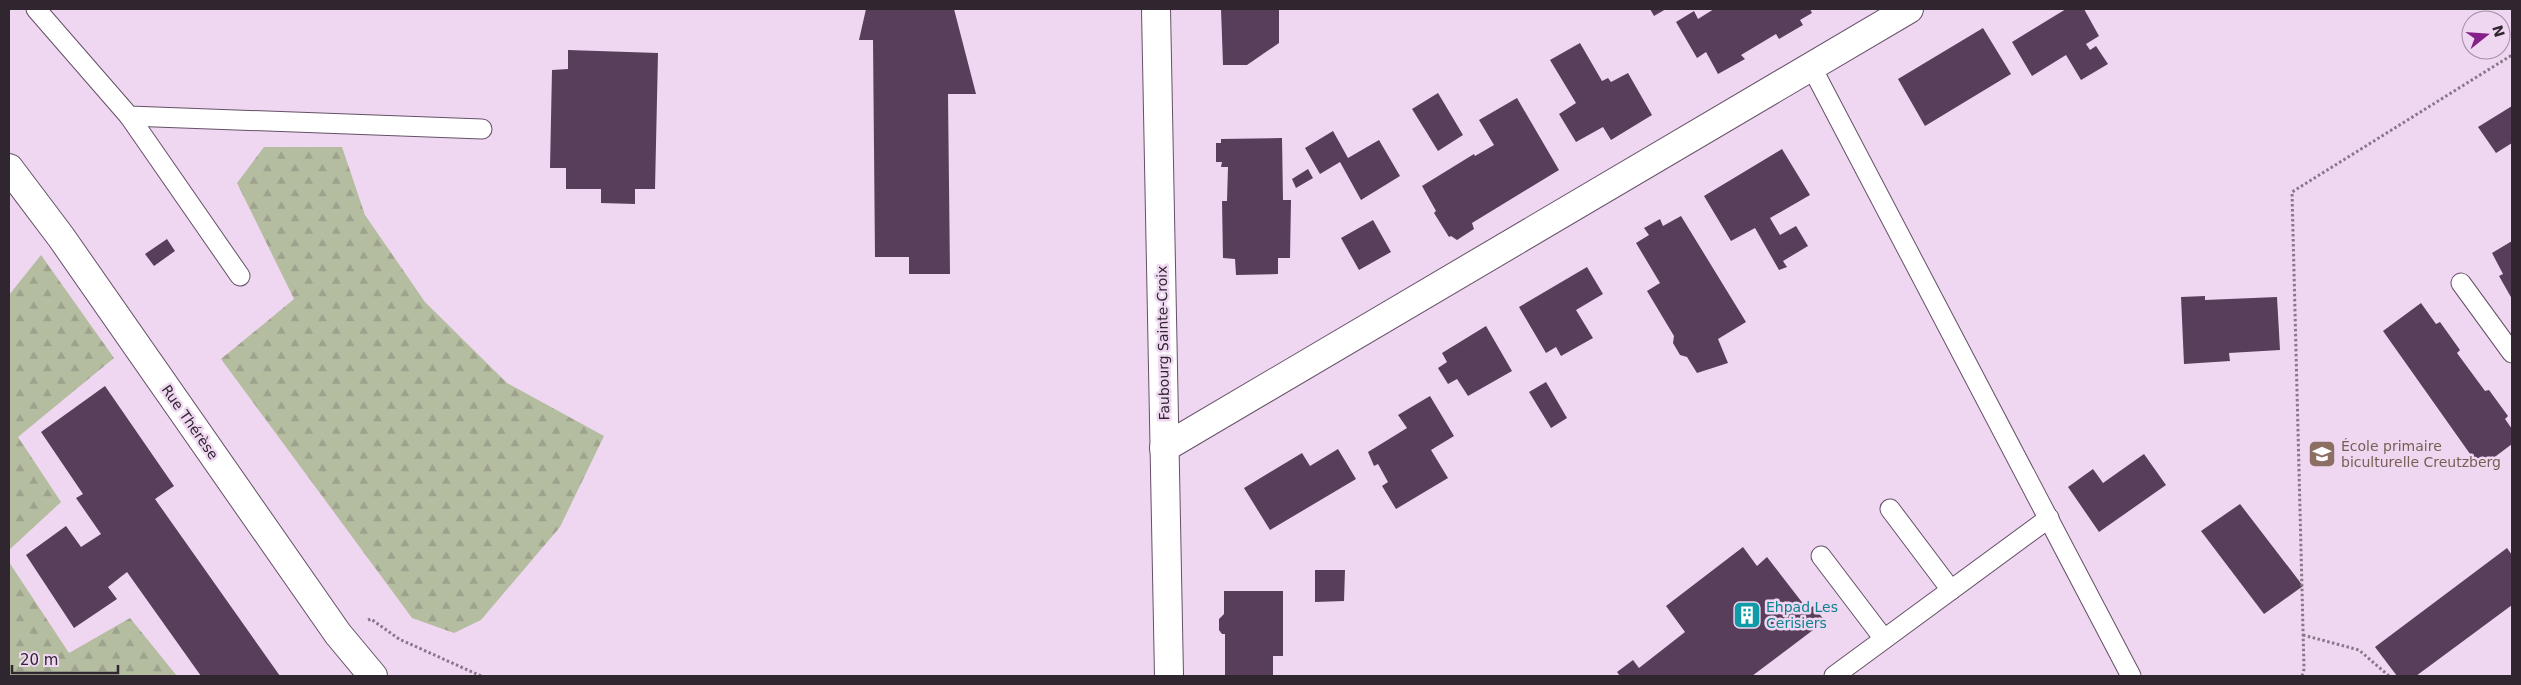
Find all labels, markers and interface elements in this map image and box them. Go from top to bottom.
north arrow [2461,10,2511,60]
text: N [2489,23,2508,39]
street label: Faubourg Sainte-Croix [1154,265,1172,421]
street label: Rue Thérèse [158,382,222,462]
place label: École primaire biculturelle Creutzberg [2341,438,2501,470]
school or university icon: École primaire biculturelle Creutzberg [2307,439,2337,469]
place label: Ehpad Les Cerisiers [1766,599,1838,631]
building icon: Ehpad Les Cerisiers [1732,600,1762,630]
scale bar [12,642,119,674]
text: 20 m [20,651,58,669]

